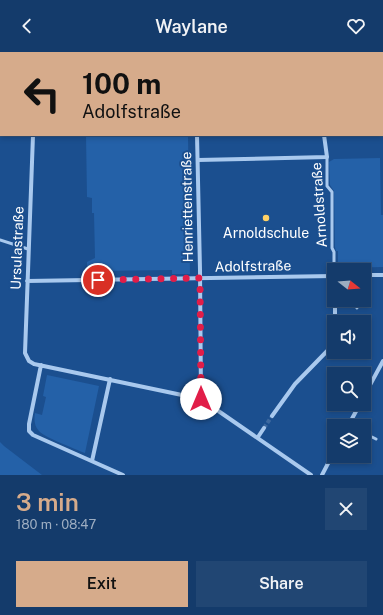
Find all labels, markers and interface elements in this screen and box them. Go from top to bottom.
icon: back [16,15,38,37]
icon: heart [345,15,367,37]
text: Waylane [155,16,228,37]
text: 100 m [82,67,161,100]
icon: left [16,68,68,120]
text: Adolfstraße [82,101,181,122]
street label: Henriettenstraße [178,151,196,262]
street label: Arnoldstraße [308,162,330,248]
street label: Ursulastraße [8,206,26,290]
marker: Arnoldschule [261,213,271,223]
place label: Arnoldschule [223,225,309,241]
street label: Adolfstraße [214,257,292,275]
pin [81,263,115,297]
north arrow [327,263,371,307]
map controls [327,263,371,463]
icon: arrive [87,269,109,291]
button: sound [327,315,371,359]
button: search [327,367,371,411]
position arrow [180,378,222,420]
button: layers [327,419,371,463]
text: 3 min [16,488,79,516]
button: close [325,488,367,530]
text: 180 m · 08:47 [16,517,96,532]
button: Exit [16,561,188,607]
button: Share [196,561,367,607]

